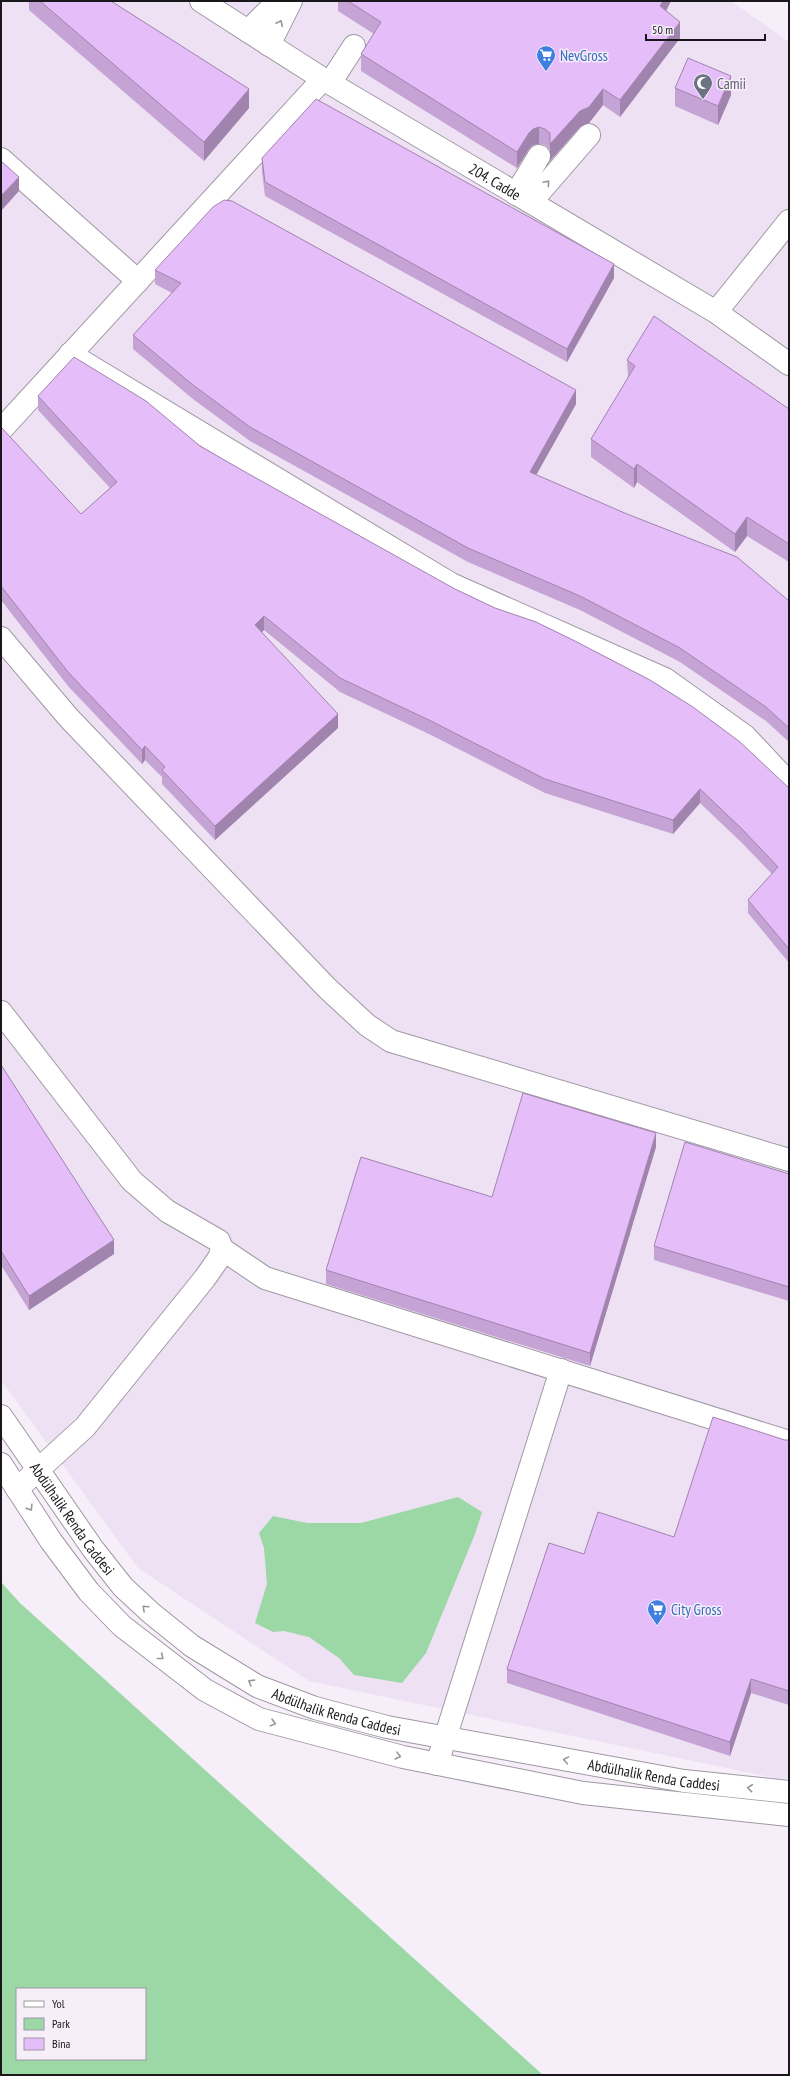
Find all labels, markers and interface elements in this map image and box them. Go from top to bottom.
scale bar [646,16,765,42]
one-way arrow [275,20,283,27]
text: 50 m [652,22,673,37]
supermarket icon: NevGross [535,44,557,72]
place label: NevGross [560,46,608,65]
mosque icon: Camii [692,72,714,100]
place label: Camii [717,74,746,93]
street label: 204. Cadde [466,158,525,204]
one-way arrow [543,181,550,188]
street label: Abdülhalik Renda Caddesi [26,1458,119,1578]
one-way arrow [25,1504,32,1511]
supermarket icon: City Gross [646,1598,668,1626]
place label: City Gross [671,1600,722,1619]
one-way arrow [142,1605,150,1612]
one-way arrow [157,1653,164,1660]
one-way arrow [248,1680,255,1687]
street label: Abdülhalik Renda Caddesi [269,1683,402,1739]
one-way arrow [269,1718,276,1726]
one-way arrow [395,1751,402,1760]
street label: Abdülhalik Renda Caddesi [586,1754,721,1794]
one-way arrow [563,1756,570,1765]
one-way arrow [747,1784,753,1793]
legend [16,1988,146,2060]
text: Yol [52,1996,65,2011]
text: Park [52,2016,70,2031]
text: Bina [52,2036,71,2051]

